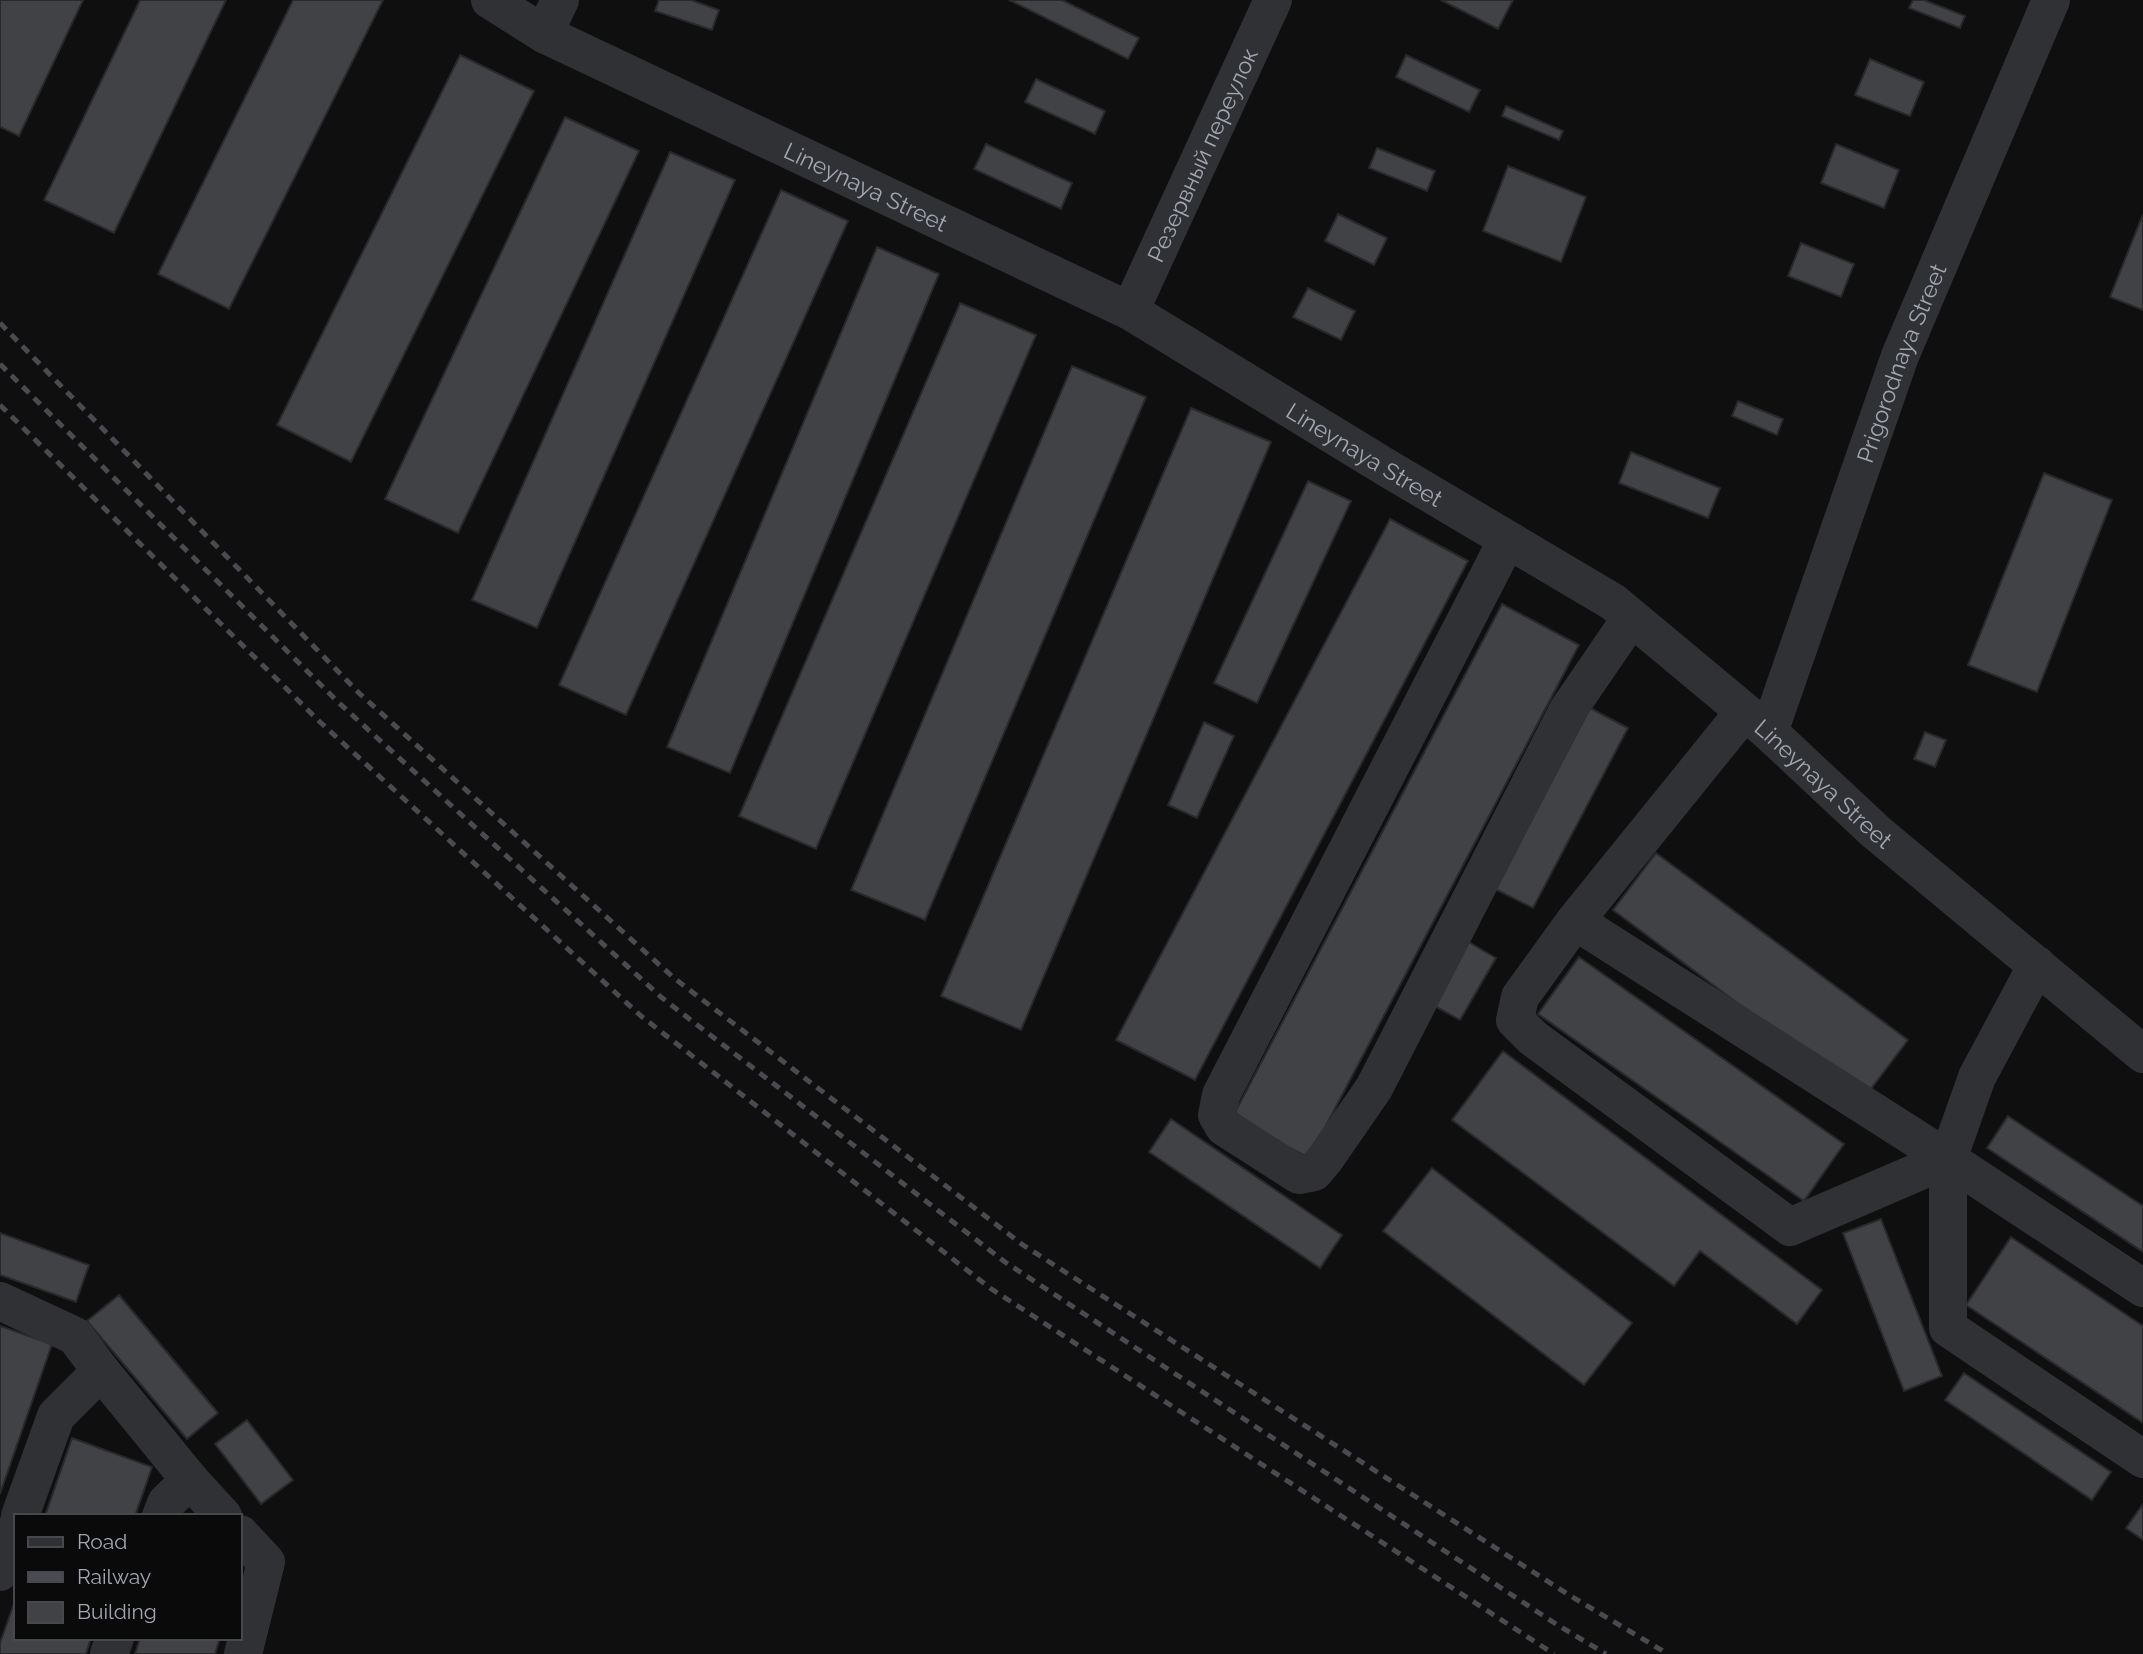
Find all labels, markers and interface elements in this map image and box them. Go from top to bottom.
street label: Резервный переулок [1141,44,1263,266]
street label: Lineynaya Street [780,136,952,236]
street label: Prigorodnaya Street [1851,259,1951,466]
street label: Lineynaya Street [1282,397,1448,512]
street label: Lineynaya Street [1750,713,1898,854]
legend [14,1514,242,1640]
text: Road [77,1529,127,1554]
text: Railway [77,1564,151,1589]
text: Building [77,1599,157,1624]

